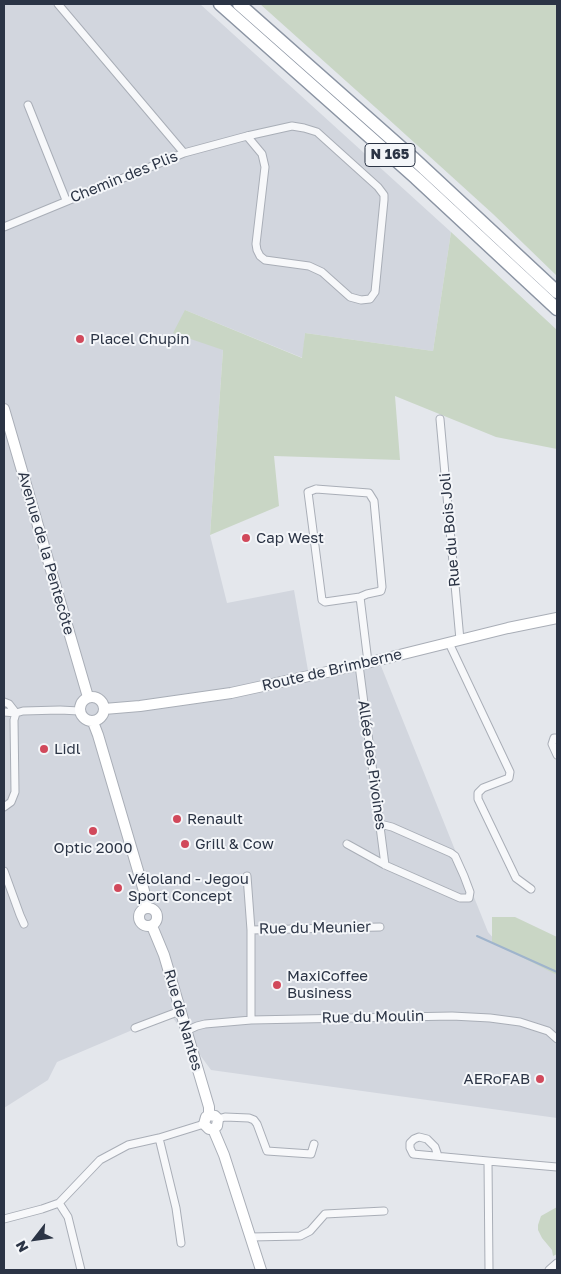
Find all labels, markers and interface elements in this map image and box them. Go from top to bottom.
road number: N 165 [365,144,415,166]
street label: Chemin des Plis [67,147,181,207]
place label: Placel Chupin [90,330,189,348]
marker: Placel Chupin [74,333,86,345]
street label: Avenue de la Pentecôte [14,469,78,637]
street label: Rue du Bois Joli [436,472,464,588]
place label: Cap West [256,529,324,547]
marker: Cap West [240,532,252,544]
street label: Route de Brimberne [260,645,404,695]
street label: Allée des Pivoines [354,699,390,831]
place label: Lidl [54,740,81,758]
marker: Lidl [38,743,50,755]
place label: Renault [187,810,243,828]
marker: Renault [171,813,183,825]
marker: Optic 2000 [87,825,99,837]
place label: Grill & Cow [195,835,274,853]
marker: Grill & Cow [179,838,191,850]
place label: Optic 2000 [54,839,132,857]
place label: Véloland - Jegou Sport Concept [128,870,249,905]
marker: Véloland - Jegou Sport Concept [112,882,124,894]
street label: Rue du Meunier [259,918,371,938]
street label: Rue de Nantes [160,967,206,1073]
place label: MaxiCoffee Business [287,967,368,1002]
marker: MaxiCoffee Business [271,979,283,991]
street label: Rue du Moulin [322,1007,424,1027]
place label: AERoFAB [464,1070,530,1088]
marker: AERoFAB [534,1073,546,1085]
north arrow [10,1214,60,1264]
text: N [12,1238,32,1256]

